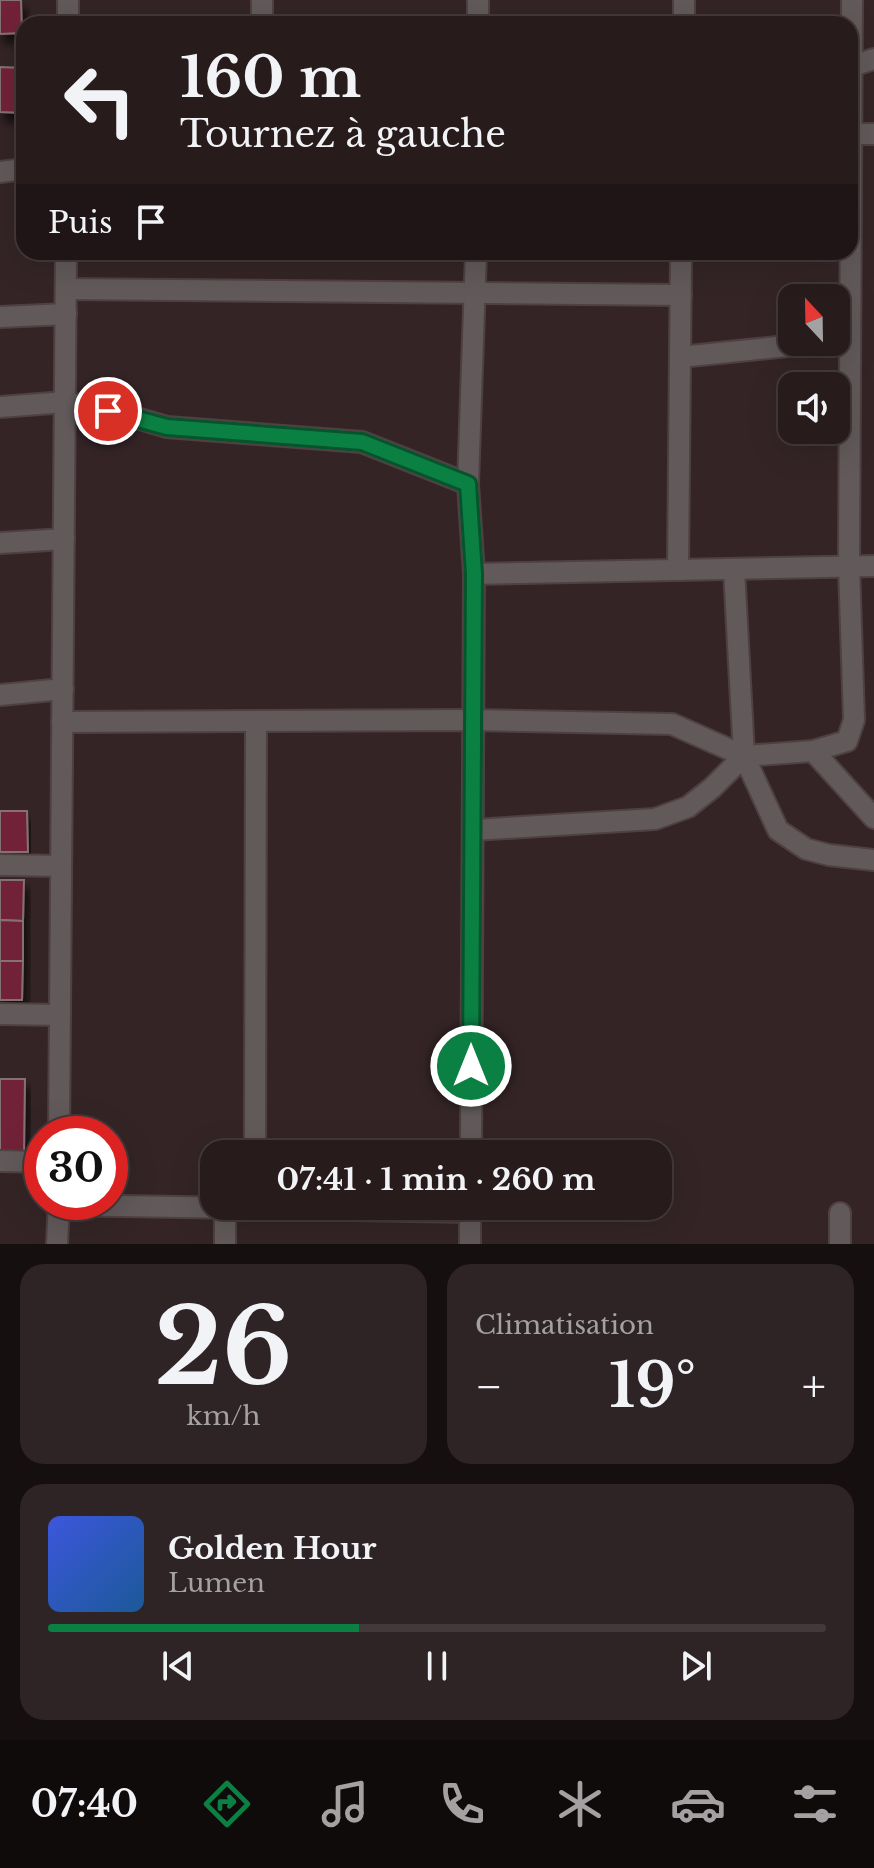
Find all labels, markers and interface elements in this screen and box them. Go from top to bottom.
text: 160 m [180,43,361,112]
icon: left [48,48,152,152]
text: Tournez à gauche [180,112,506,157]
icon: arrive [129,200,173,244]
text: Puis [48,204,113,241]
north arrow [778,284,850,356]
map controls [778,284,850,444]
button: sound [778,372,850,444]
pin [74,377,142,445]
icon: arrive [86,389,130,433]
position arrow [429,1024,513,1108]
speed limit sign: 30 [24,1116,128,1220]
text: 07:41 · 1 min · 260 m [277,1161,595,1198]
text: 26 [155,1283,292,1412]
text: Climatisation [475,1309,654,1341]
text: 19° [609,1349,696,1423]
text: − [475,1359,503,1414]
text: + [802,1359,826,1414]
text: km/h [187,1400,260,1432]
text: Golden Hour [168,1530,377,1567]
text: Lumen [168,1567,265,1599]
icon: previous [156,1644,200,1688]
icon: pause [415,1644,459,1688]
icon: next [674,1644,718,1688]
icon: directions [199,1776,255,1832]
icon: music [317,1776,373,1832]
icon: phone [434,1776,490,1832]
icon: climate [552,1776,608,1832]
icon: car [670,1776,726,1832]
icon: filters [787,1776,843,1832]
text: 07:40 [31,1782,138,1827]

